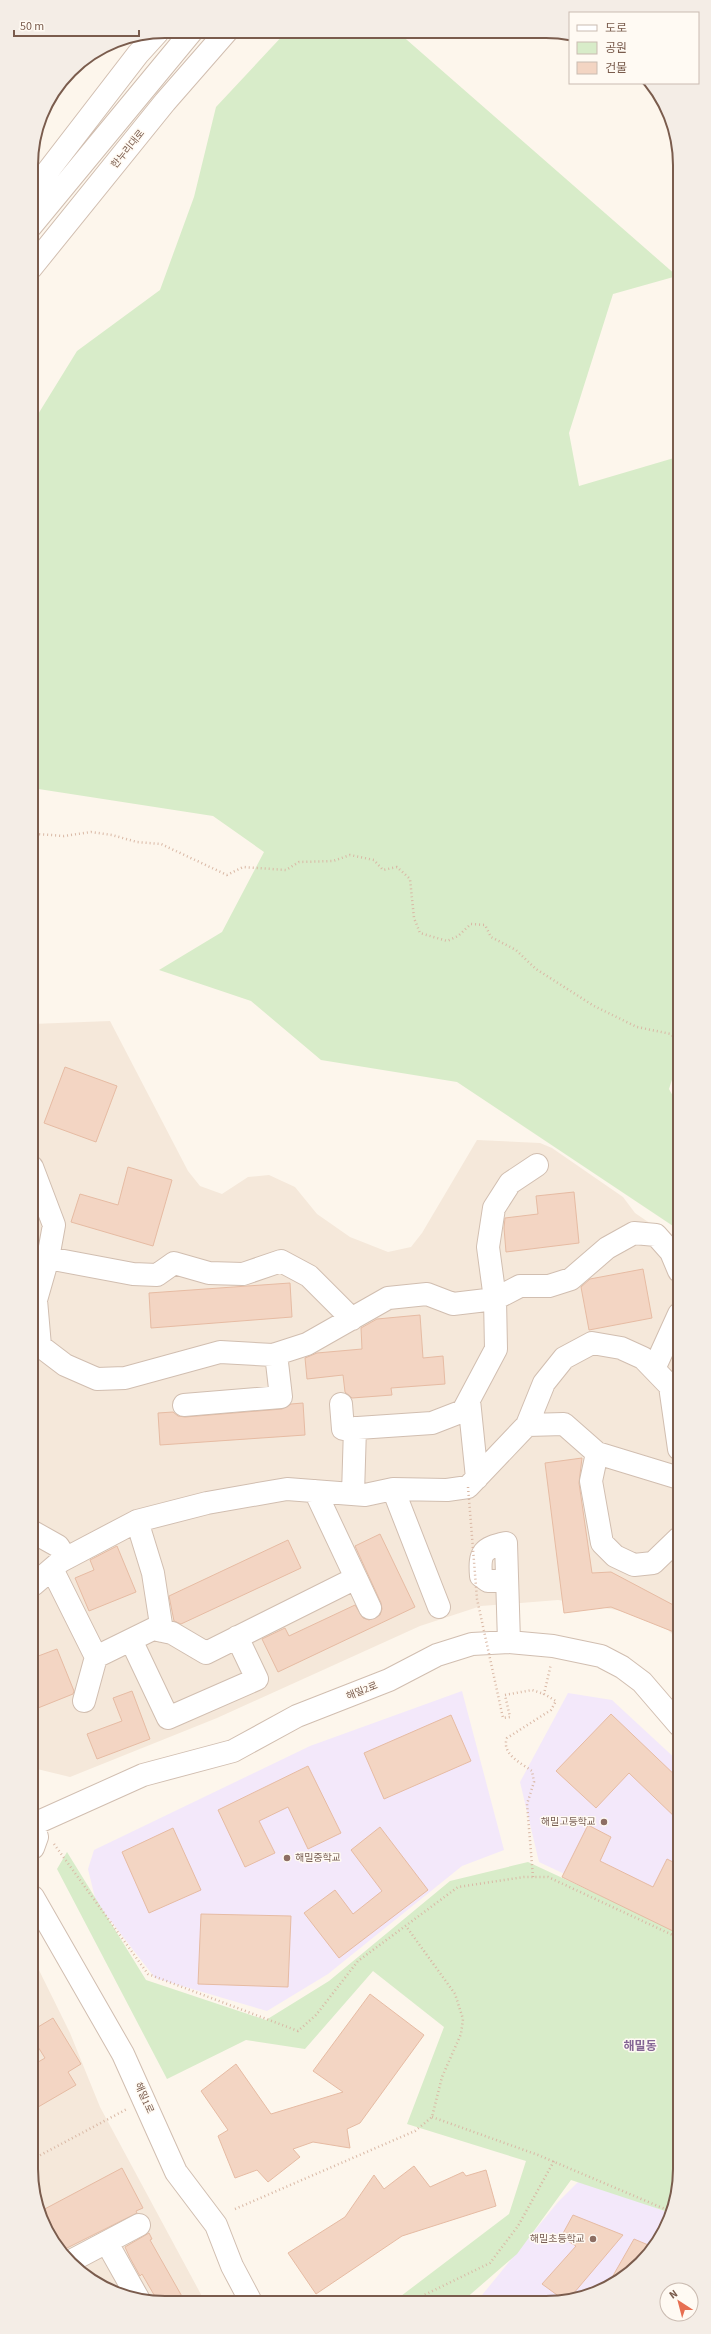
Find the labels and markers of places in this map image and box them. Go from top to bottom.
place label: 해밀고등학교 [541,1815,596,1829]
marker: 해밀고등학교 [599,1817,609,1827]
place label: 해밀중학교 [295,1851,341,1865]
marker: 해밀중학교 [282,1853,292,1863]
place label: 해밀초등학교 [530,2232,585,2246]
marker: 해밀초등학교 [588,2234,598,2244]

